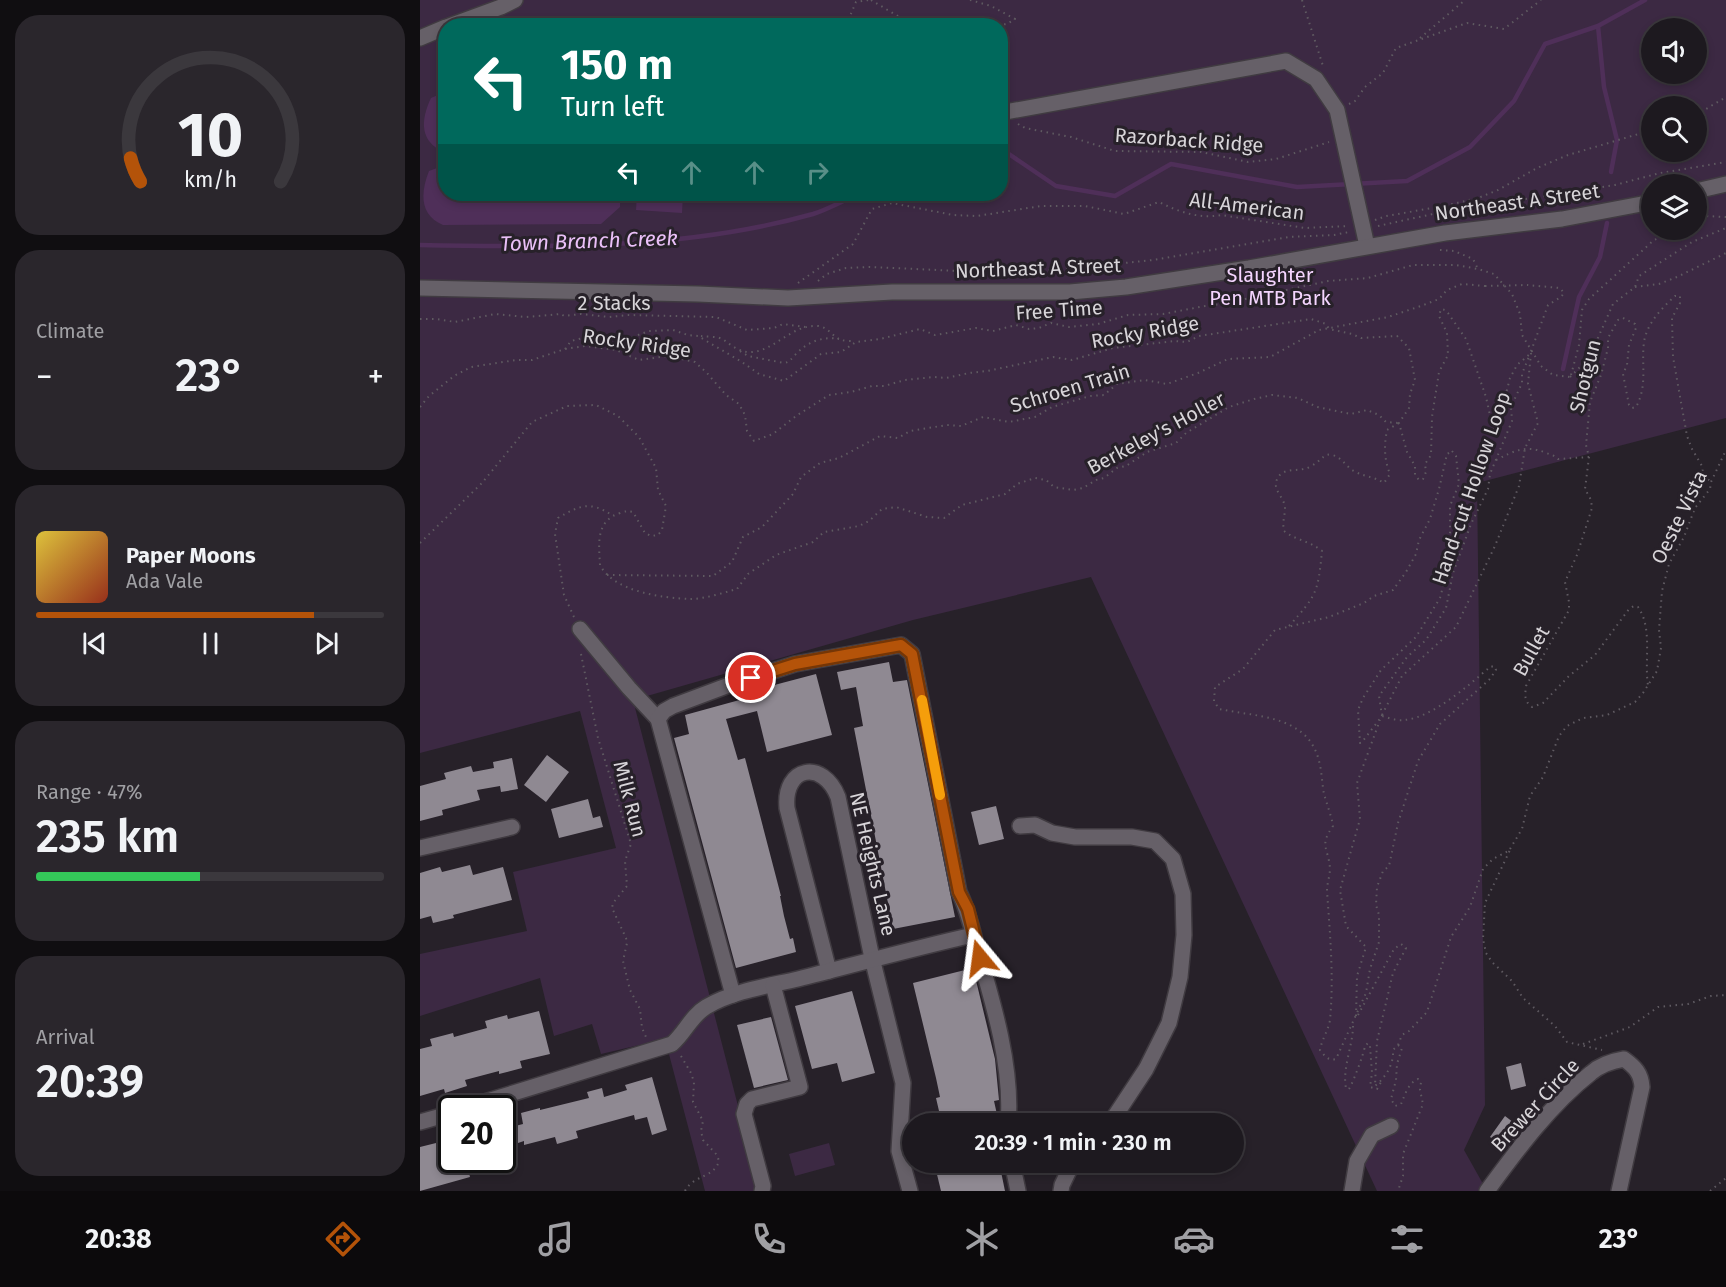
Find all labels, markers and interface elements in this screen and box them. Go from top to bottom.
map controls [1641,18,1707,240]
button: sound [1641,18,1707,84]
text: 150 m [561,40,673,90]
icon: left [462,42,540,120]
text: Turn left [561,91,664,123]
button: search [1641,96,1707,162]
text: 10 [177,98,243,173]
street label: Razorback Ridge [1114,123,1264,157]
icon: left [612,156,645,189]
icon: ahead [675,156,708,189]
icon: ahead [738,156,771,189]
icon: right [801,156,834,189]
text: km/h [183,167,237,193]
button: layers [1641,174,1707,240]
street label: Northeast A Street [1433,178,1602,225]
street label: All-American [1188,187,1306,225]
water label: Town Branch Creek [500,225,678,257]
street label: Northeast A Street [954,253,1122,283]
park label: Slaughter Pen MTB Park [1209,263,1331,310]
street label: 2 Stacks [577,291,651,315]
street label: Free Time [1015,295,1103,325]
street label: Rocky Ridge [1089,311,1201,353]
text: Climate [36,319,104,343]
street label: Rocky Ridge [581,324,693,362]
street label: Shotgun [1564,337,1606,415]
text: 23° [175,349,245,403]
text: − [36,357,53,397]
text: + [368,357,384,397]
street label: Schroen Train [1007,358,1133,418]
street label: Berkeley's Holler [1083,386,1229,479]
street label: Hand-cut Hollow Loop [1427,388,1515,588]
street label: Oeste Vista [1646,466,1712,568]
text: Paper Moons [126,542,256,569]
text: Ada Vale [126,569,203,593]
street label: Bullet [1508,621,1555,680]
icon: previous [78,627,111,660]
icon: pause [194,627,227,660]
icon: next [310,627,343,660]
pin [725,652,776,703]
icon: arrive [734,661,767,694]
street label: Milk Run [608,758,652,840]
text: Range · 47% [36,780,143,804]
street label: NE Heights Lane [845,790,901,938]
text: 235 km [36,810,179,864]
position arrow [948,926,1012,990]
text: Arrival [36,1025,95,1049]
street label: Brewer Circle [1486,1053,1584,1157]
text: 20:39 [36,1055,144,1109]
speed limit sign: 20 [438,1095,516,1173]
text: 20:39 · 1 min · 230 m [974,1129,1172,1156]
icon: directions [322,1218,364,1260]
icon: music [535,1218,577,1260]
icon: phone [748,1218,790,1260]
icon: climate [961,1218,1003,1260]
icon: car [1173,1218,1215,1260]
icon: filters [1386,1218,1428,1260]
text: 20:38 [85,1223,152,1255]
text: 23° [1599,1223,1641,1255]

